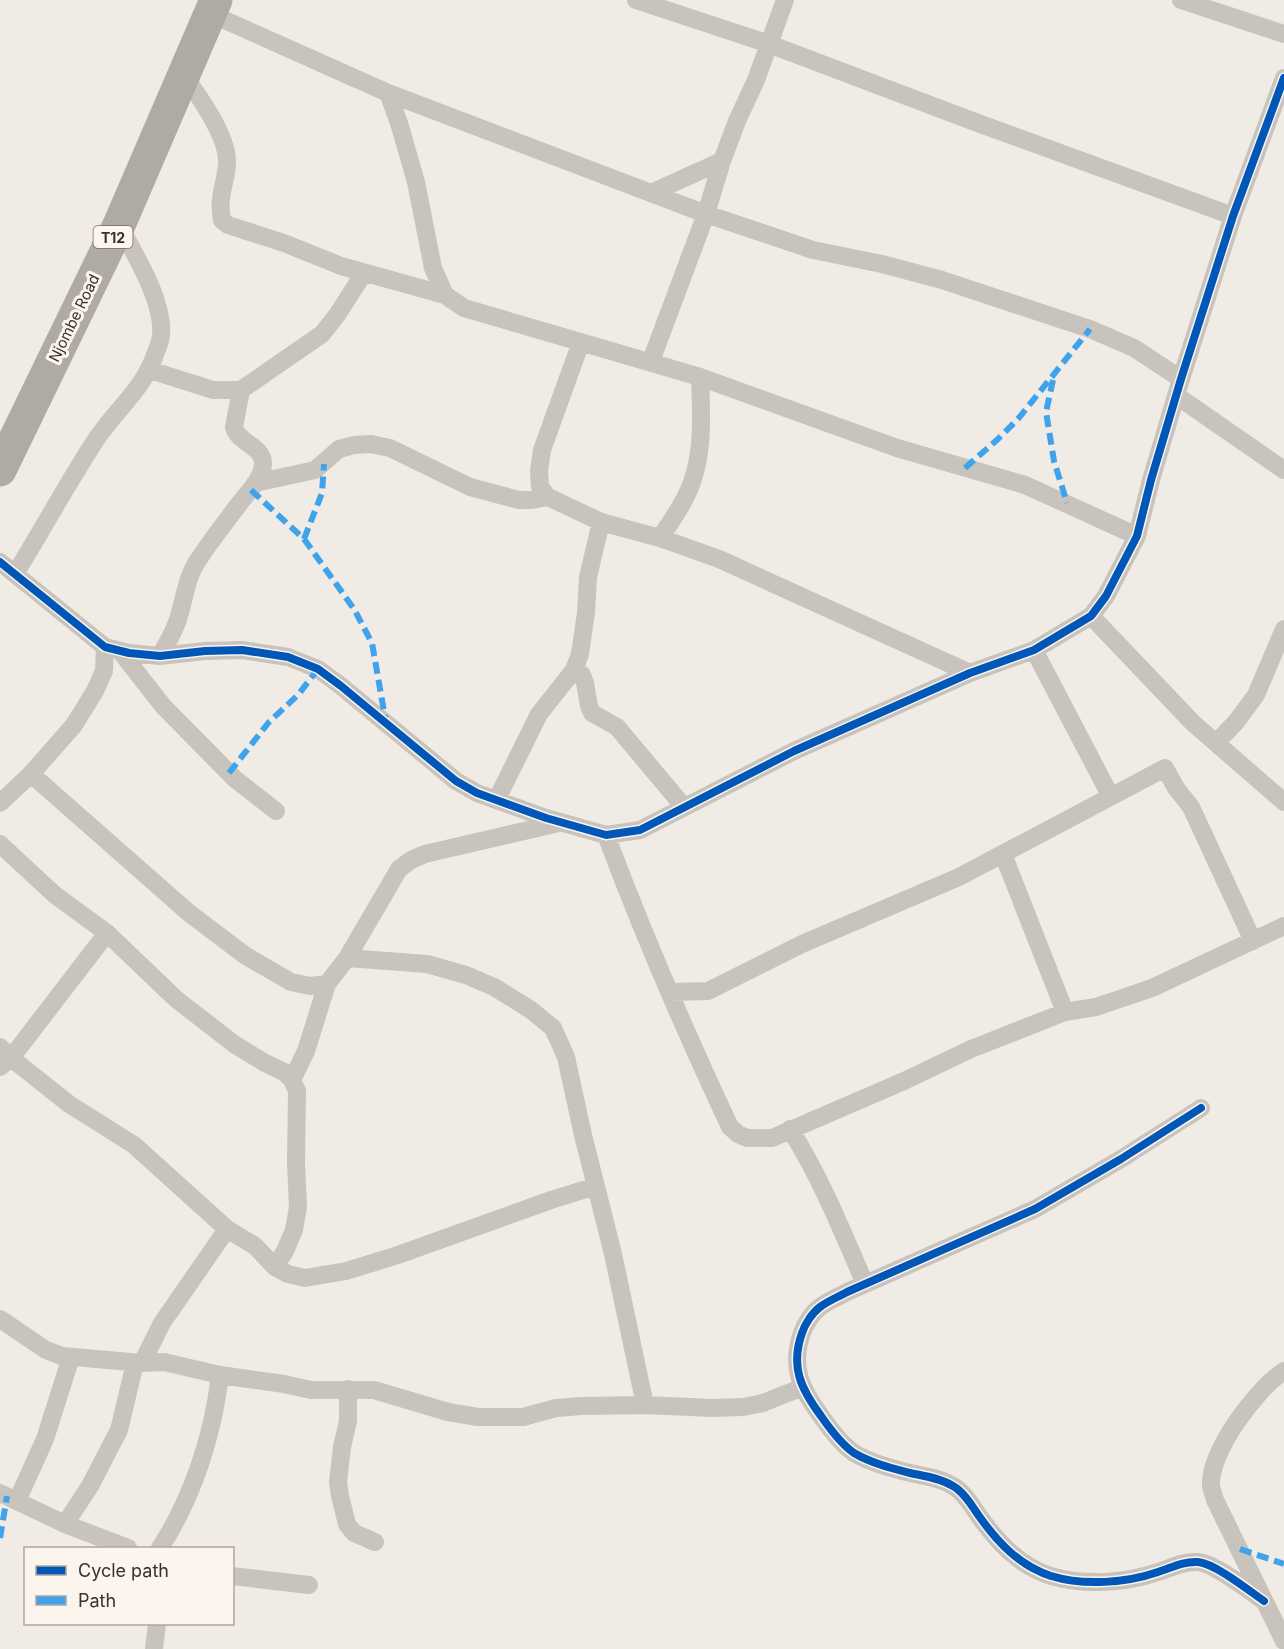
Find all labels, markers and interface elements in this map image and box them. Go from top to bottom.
road number: T12 [94,226,132,248]
street label: Njombe Road [45,271,103,365]
legend [24,1547,234,1625]
text: Cycle path [78,1560,169,1581]
text: Path [78,1590,116,1611]

